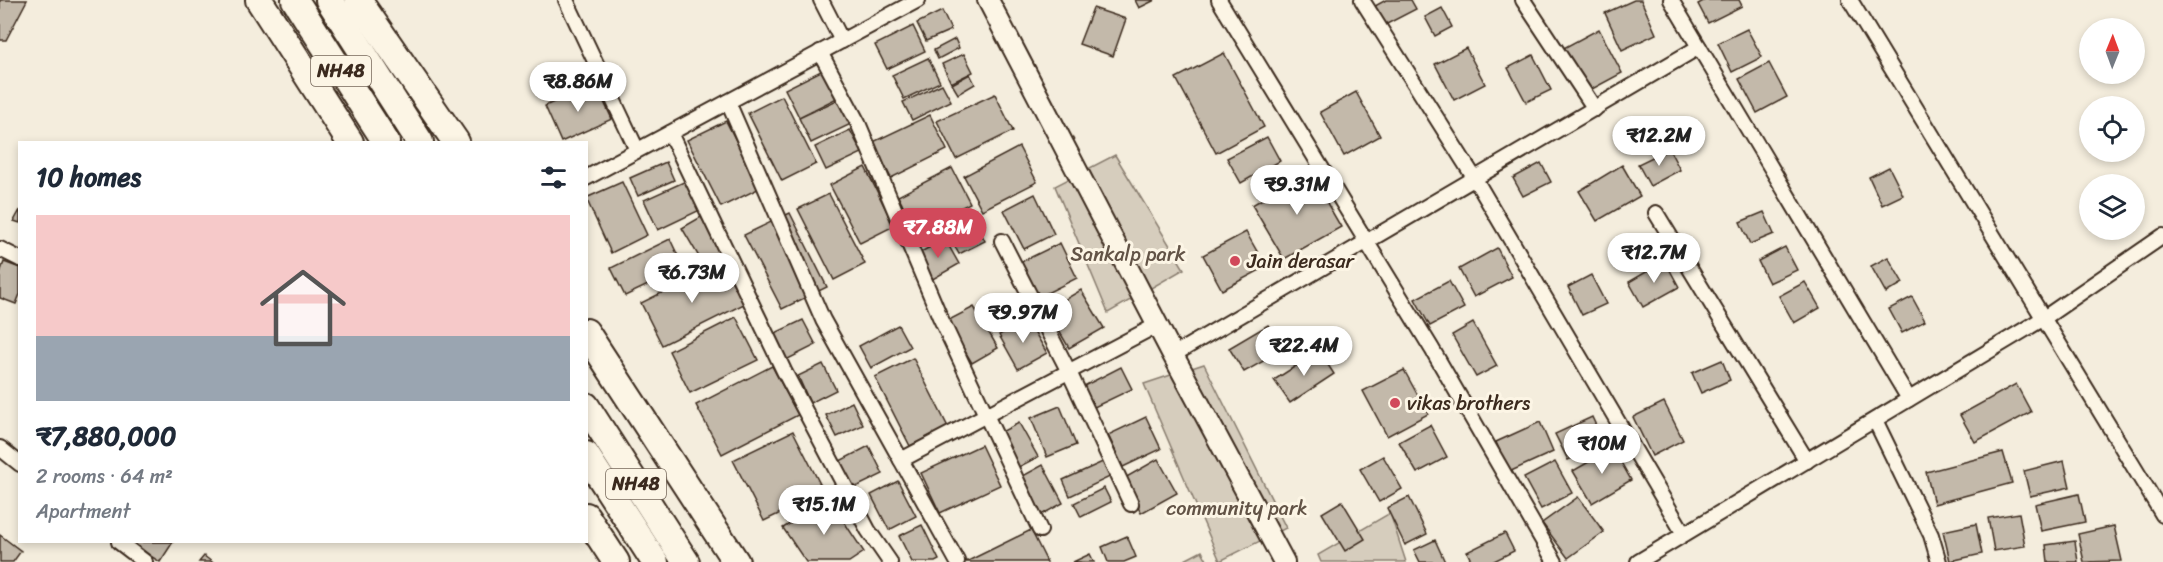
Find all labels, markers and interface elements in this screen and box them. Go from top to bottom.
north arrow [2079,18,2145,84]
map controls [2079,18,2145,240]
road number: NH48 [311,56,371,86]
pin: ₹8.86M [529,62,627,113]
text: ₹8.86M [543,64,613,99]
button: locate [2079,96,2145,162]
pin: ₹12.2M [1610,116,1708,167]
text: ₹12.2M [1626,118,1692,153]
text: 10 homes [36,154,141,200]
icon: filters [537,161,570,194]
pin: ₹9.31M [1248,165,1346,216]
text: ₹9.31M [1264,167,1330,202]
button: layers [2079,174,2145,240]
pin: ₹7.88M [889,208,987,259]
text: ₹7.88M [903,210,973,245]
pin: ₹12.7M [1605,233,1703,284]
text: ₹12.7M [1621,235,1687,270]
park label: Sankalp park [1071,237,1186,272]
place label: Jain derasar [1246,244,1356,279]
pin: ₹6.73M [643,253,741,304]
icon: home [249,254,357,362]
marker: Jain derasar [1228,254,1242,268]
text: ₹6.73M [658,255,726,290]
pin: ₹9.97M [974,293,1072,344]
text: ₹9.97M [988,295,1058,330]
pin: ₹22.4M [1255,326,1353,377]
text: ₹22.4M [1269,328,1339,363]
place label: vikas brothers [1407,386,1531,421]
marker: vikas brothers [1388,396,1402,410]
text: ₹7,880,000 [36,413,176,459]
pin: ₹10M [1566,424,1638,475]
text: ₹10M [1578,426,1626,461]
text: 2 rooms · 64 m² [36,459,173,494]
road number: NH48 [606,469,666,499]
pin: ₹15.1M [775,485,873,536]
text: ₹15.1M [793,487,855,522]
park label: community park [1166,491,1308,526]
text: Apartment [36,494,130,529]

